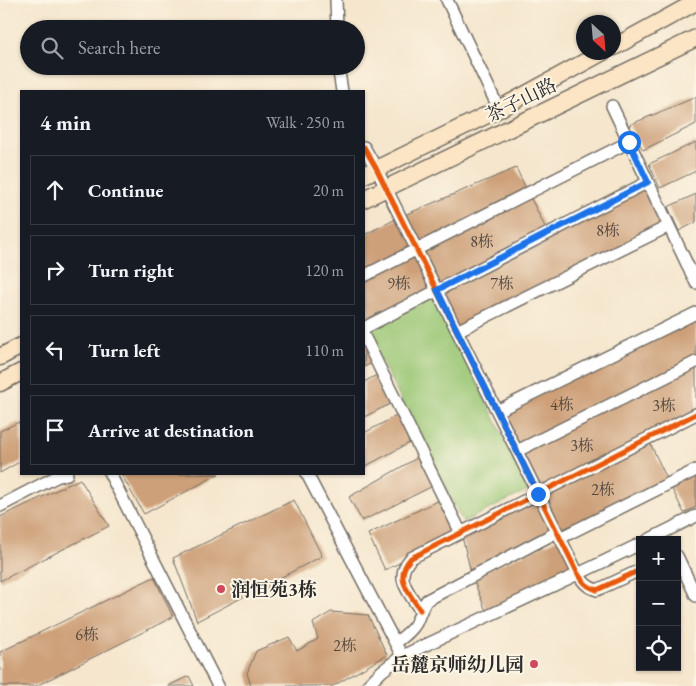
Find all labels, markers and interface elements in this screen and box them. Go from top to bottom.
north arrow [576,15,621,60]
search box [20,20,365,75]
icon: search [38,34,66,62]
text: Search here [78,35,160,60]
street label: 茶子山路 [481,72,561,128]
text: 4 min [40,109,91,136]
text: Walk · 250 m [266,112,345,133]
route start [618,131,641,154]
icon: ahead [41,176,69,204]
text: Continue [88,178,163,203]
text: 20 m [313,180,344,201]
house number: 8栋 [596,220,620,241]
house number: 8栋 [470,231,494,252]
icon: right [41,256,69,284]
text: Turn right [88,258,174,283]
text: 120 m [305,260,344,281]
house number: 9栋 [387,273,411,294]
house number: 7栋 [490,273,514,294]
icon: left [41,336,69,364]
text: Turn left [88,338,160,363]
text: 110 m [305,340,344,361]
house number: 4栋 [550,394,574,415]
house number: 3栋 [652,395,676,416]
icon: arrive [41,416,69,444]
text: Arrive at destination [88,418,254,443]
house number: 3栋 [570,435,594,456]
house number: 2栋 [591,479,615,500]
route end [527,483,550,506]
map controls [636,536,681,671]
button: + [636,536,681,581]
place label: 润恒苑3栋 [231,577,317,602]
button: − [636,581,681,626]
marker: 润恒苑3栋 [215,583,227,595]
house number: 6栋 [75,624,99,645]
button: locate [636,626,681,671]
house number: 2栋 [333,635,357,656]
place label: 岳麓京师幼儿园 [391,652,524,677]
marker: 岳麓京师幼儿园 [528,658,540,670]

